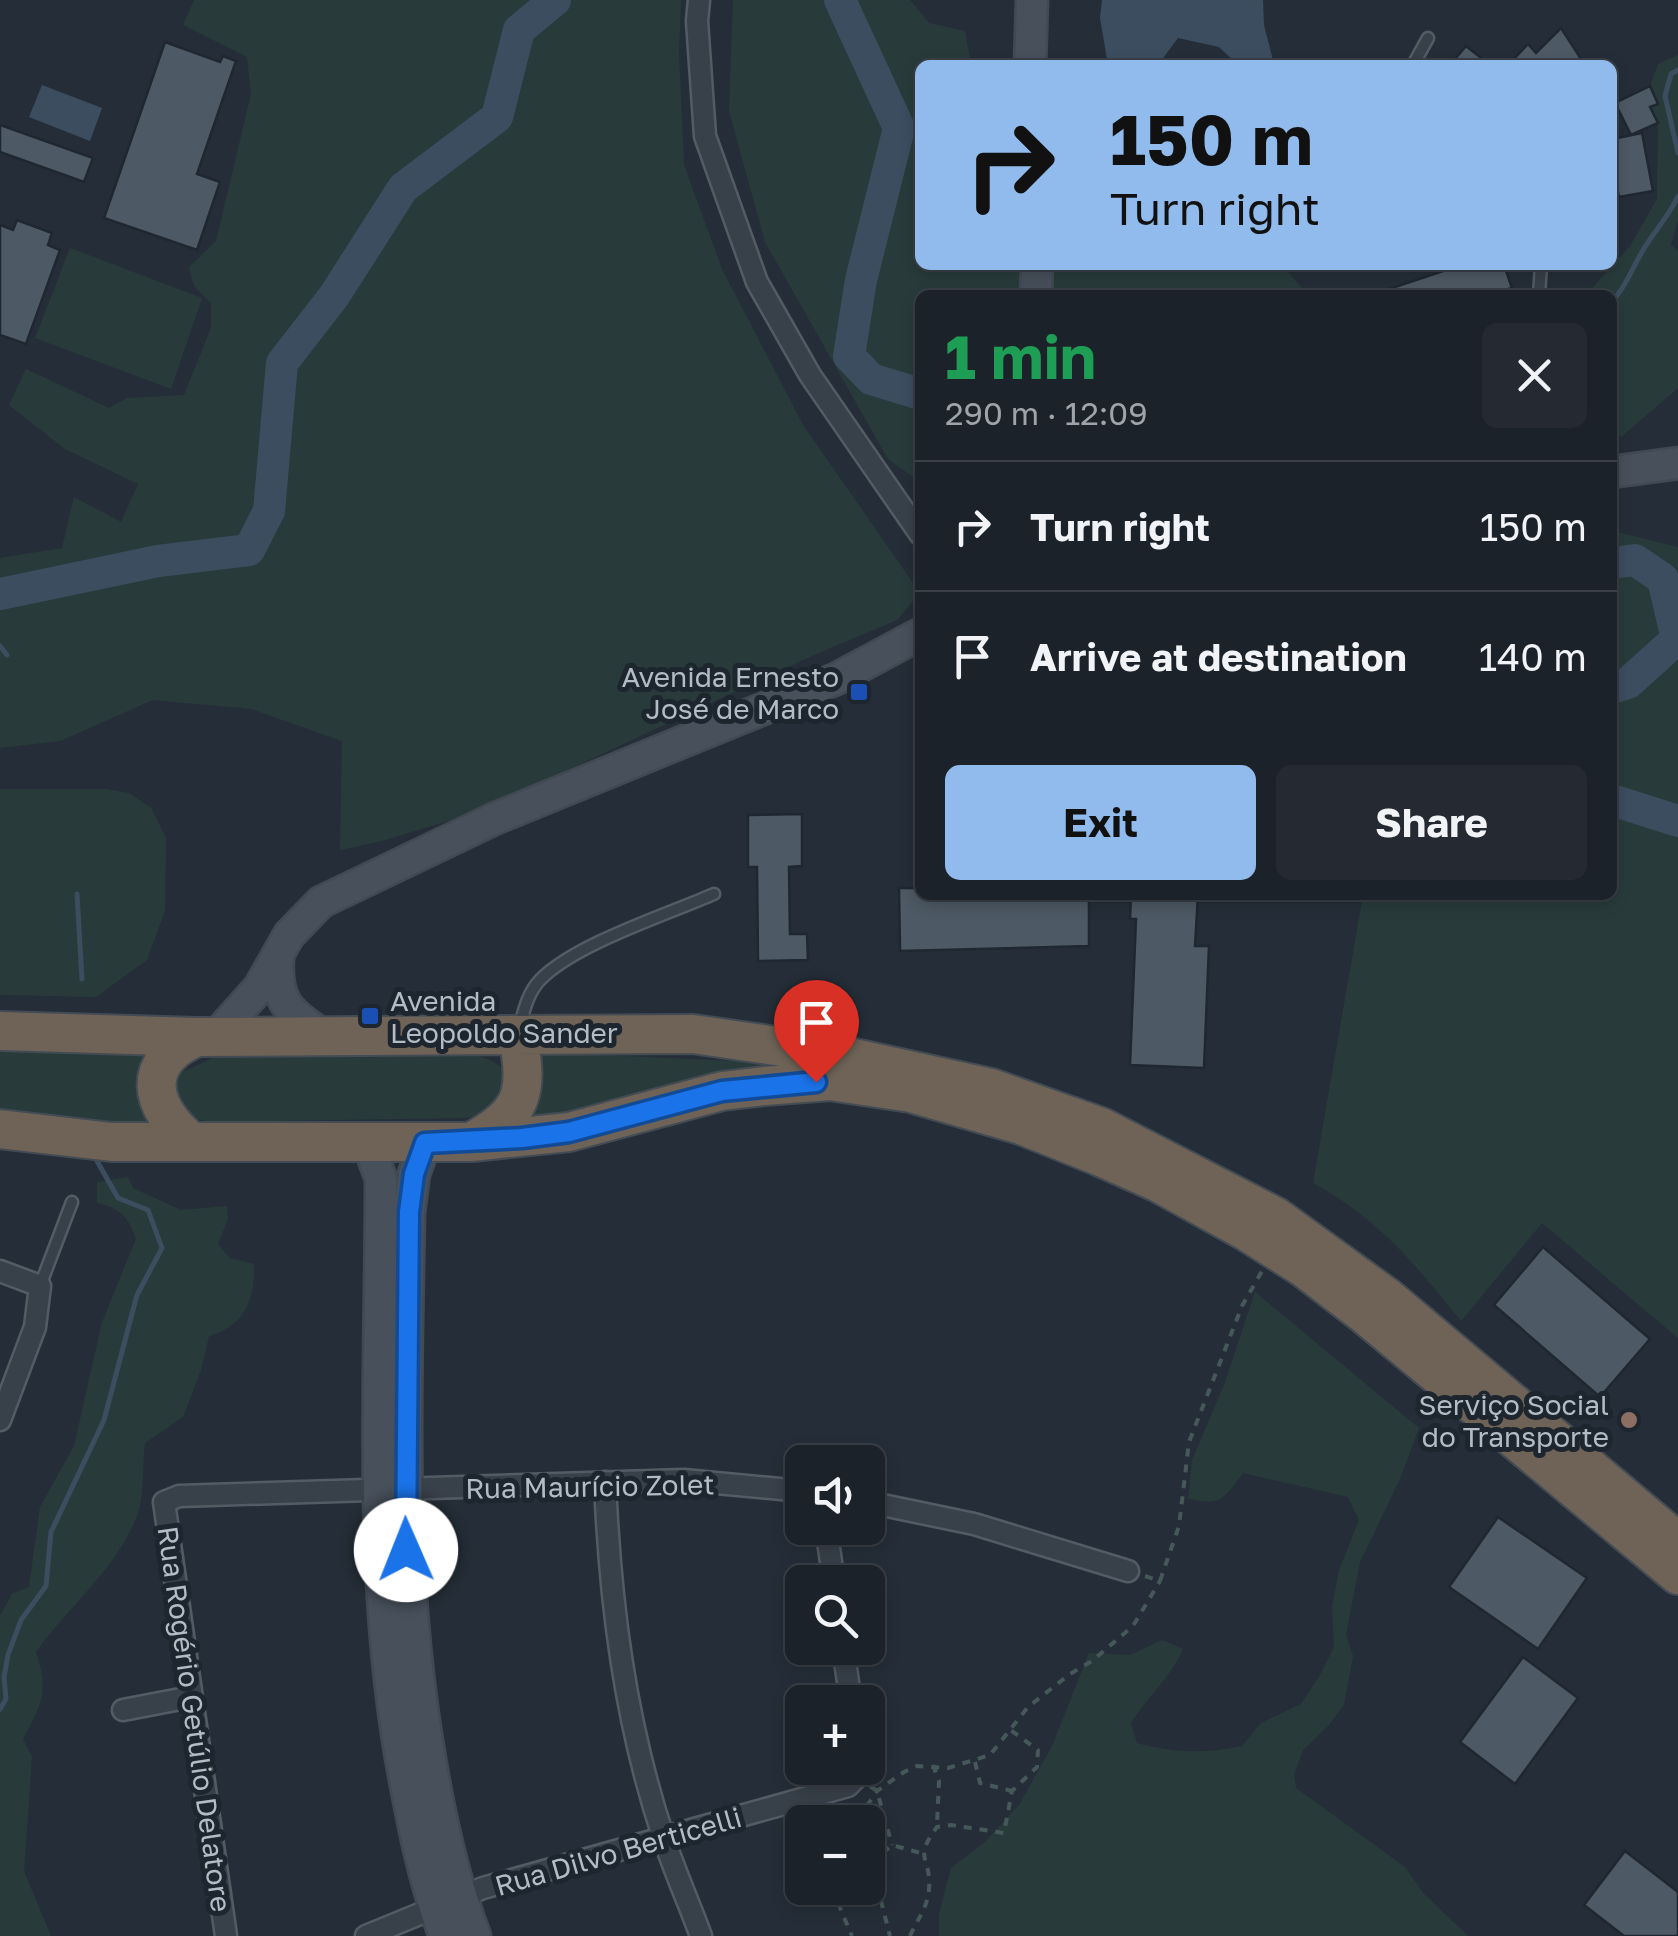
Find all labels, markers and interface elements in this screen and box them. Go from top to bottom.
text: 150 m [1110,96,1313,180]
icon: right [945,100,1075,230]
text: Turn right [1110,181,1320,235]
text: 1 min [945,320,1096,392]
button: close [1482,323,1587,428]
text: 290 m · 12:09 [945,394,1148,432]
icon: right [945,499,1000,554]
text: Turn right [1030,504,1210,549]
text: 150 m [1480,504,1587,549]
icon: arrive [945,629,1000,684]
text: Arrive at destination [1030,634,1407,679]
text: 140 m [1479,634,1587,679]
place label: Avenida Ernesto José de Marco [621,660,839,725]
marker: Avenida Ernesto José de Marco [848,681,870,703]
button: Exit [945,765,1256,880]
button: Share [1276,765,1587,880]
pin [774,980,859,1083]
place label: Avenida Leopoldo Sander [390,984,618,1049]
icon: arrive [789,995,844,1050]
marker: Avenida Leopoldo Sander [359,1005,381,1027]
place label: Serviço Social do Transporte [1419,1388,1609,1453]
marker: Serviço Social do Transporte [1618,1409,1640,1431]
map controls [785,1445,885,1905]
button: sound [785,1445,885,1545]
street label: Rua Maurício Zolet [465,1467,715,1505]
position arrow [354,1498,458,1602]
street label: Rua Rogério Getúlio Delatore [152,1524,238,1914]
button: search [785,1565,885,1665]
button: + [785,1685,885,1785]
street label: Rua Dilvo Berticelli [491,1800,745,1902]
button: − [785,1805,885,1905]

